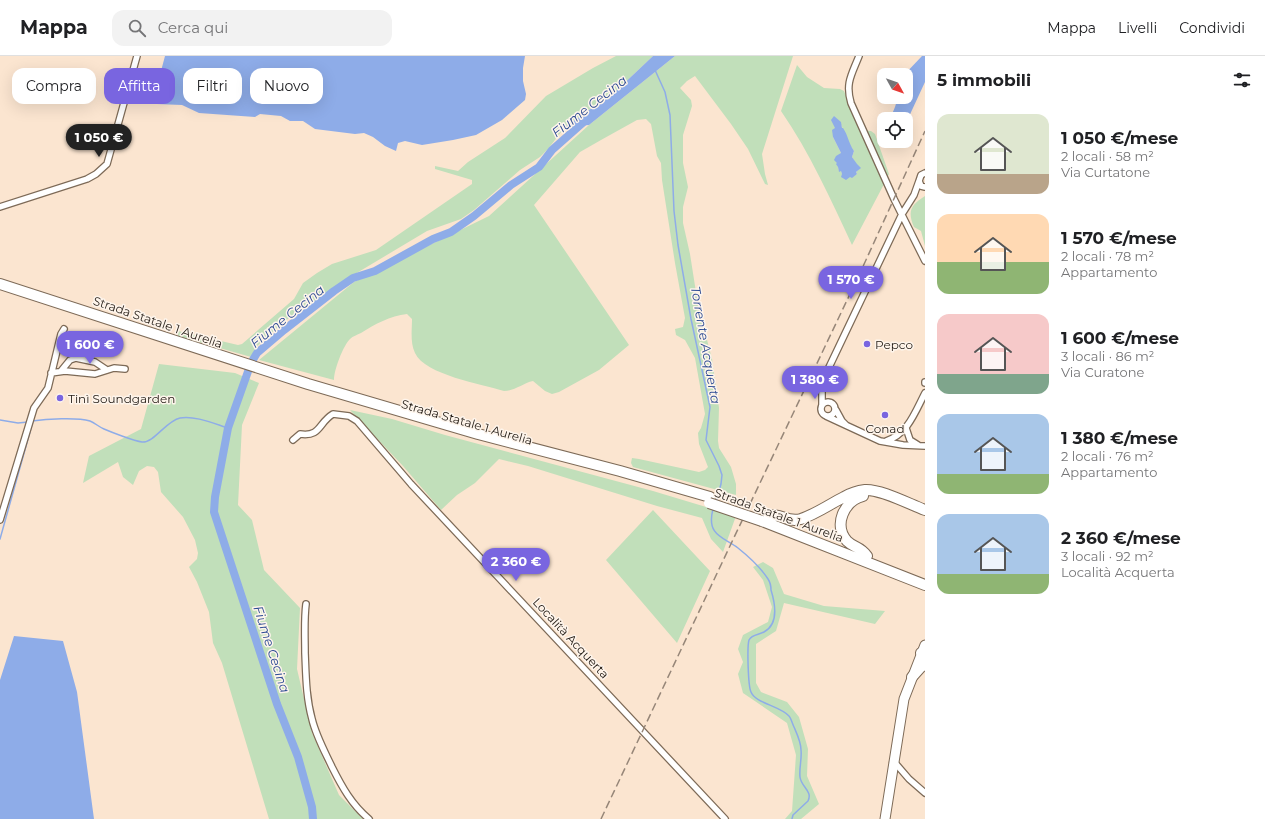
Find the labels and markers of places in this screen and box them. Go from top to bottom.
pin: 1 050 € [62,124,136,158]
pin: 1 570 € [814,266,888,300]
pin: 1 600 € [53,331,127,365]
place label: Pepco [875,337,913,352]
marker: Pepco [862,339,872,349]
pin: 1 380 € [778,366,852,400]
place label: Tinì Soundgarden [68,391,175,406]
marker: Tinì Soundgarden [55,393,65,403]
marker: Conad [880,410,890,420]
place label: Conad [865,421,905,436]
pin: 2 360 € [479,548,553,582]

